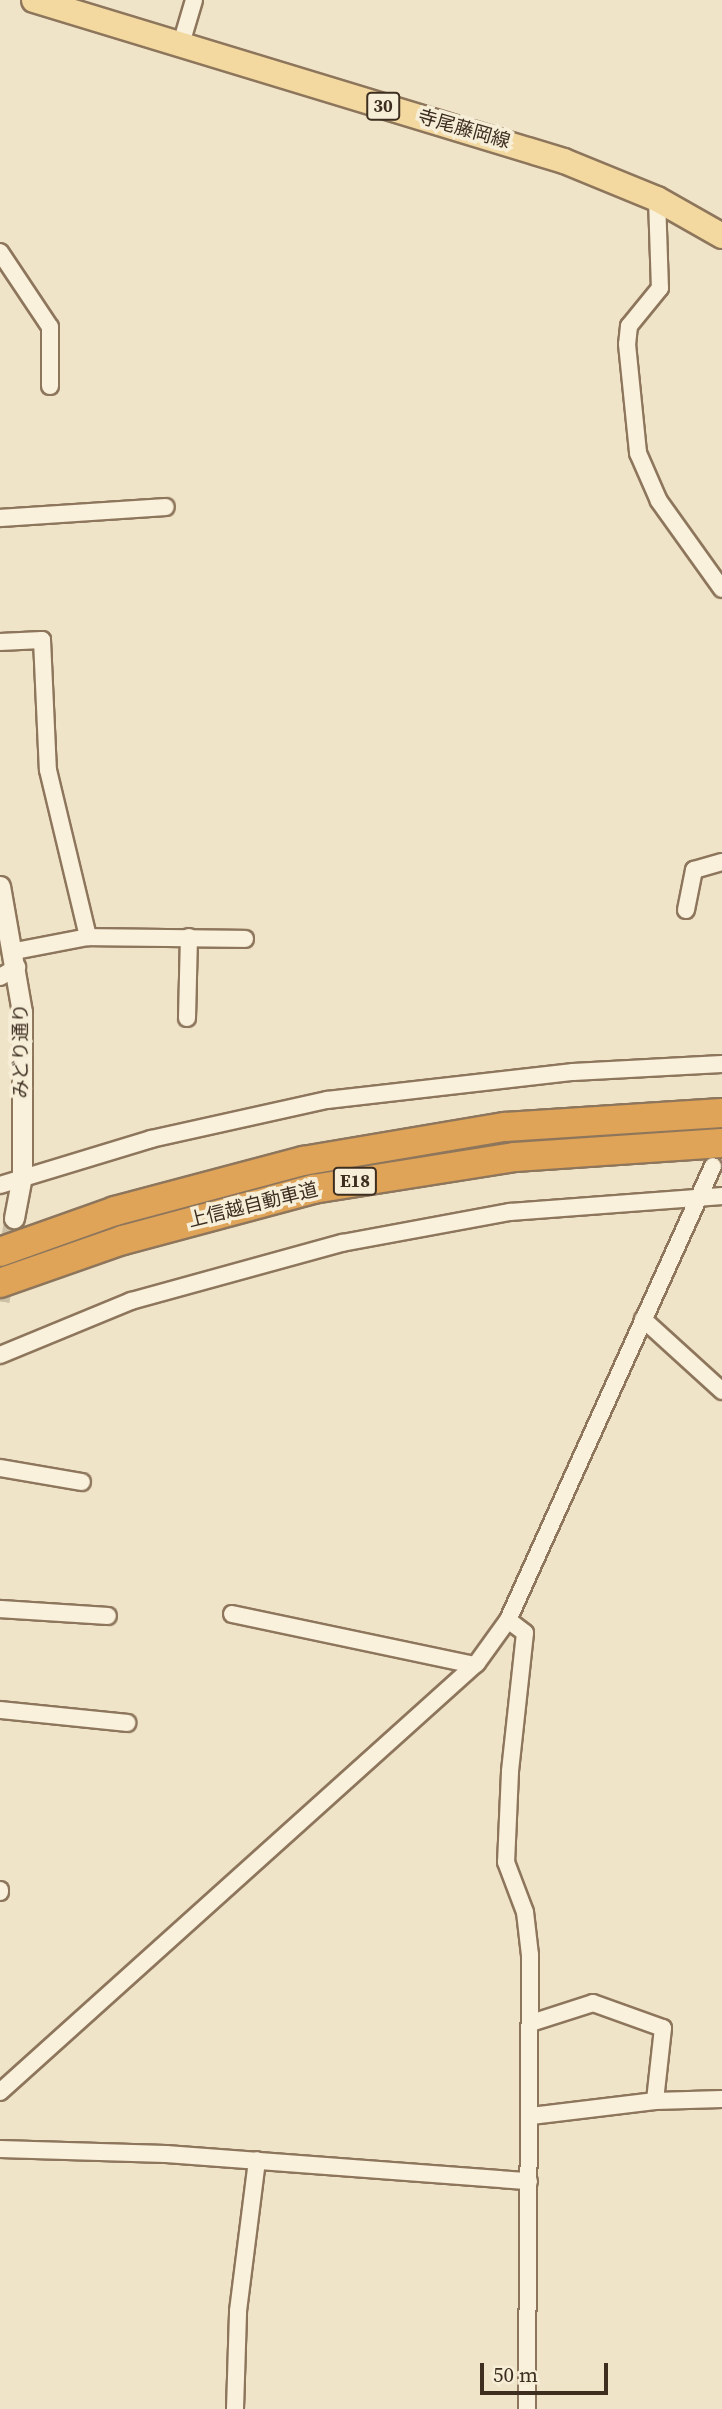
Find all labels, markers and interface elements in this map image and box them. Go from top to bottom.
road number: 30 [366,92,400,120]
street label: 寺尾藤岡線 [415,105,513,153]
street label: みどり通り [10,1004,32,1098]
road number: E18 [332,1166,378,1196]
street label: 上信越自動車道 [186,1178,320,1232]
scale bar [484,2350,612,2394]
text: 50 m [493,2360,538,2389]

